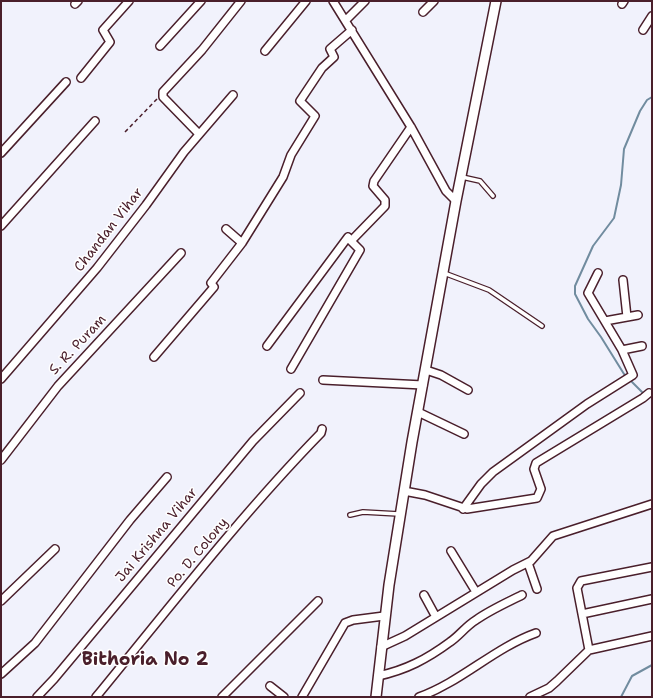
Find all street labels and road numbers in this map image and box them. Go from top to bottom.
street label: Chandan Vihar [71,185,147,275]
street label: S. R. Puram [46,312,110,378]
street label: Jai Krishna Vihar [113,484,201,586]
street label: Po. D. Colony [164,515,232,591]

